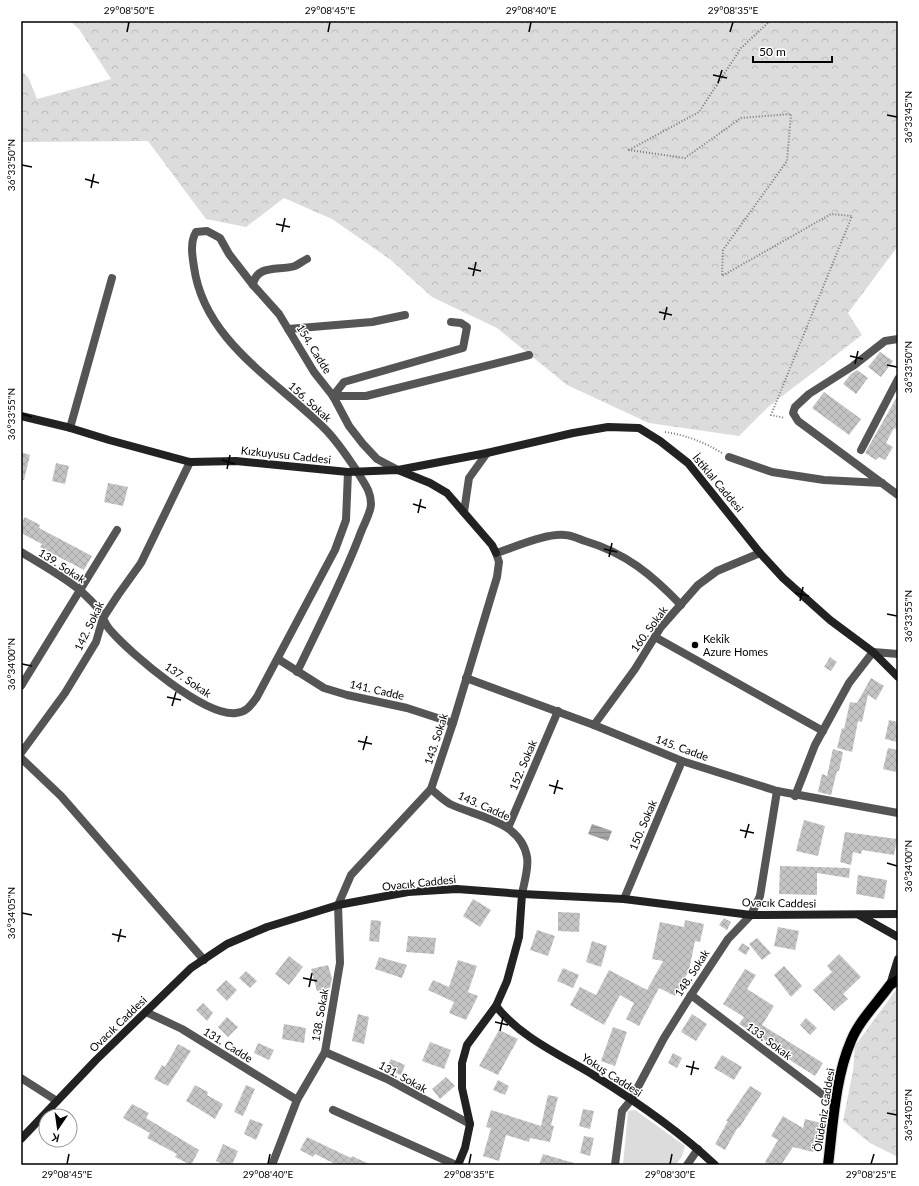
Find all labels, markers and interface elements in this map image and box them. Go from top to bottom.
text: 29°08'50"E [104,4,154,16]
text: 29°08'45"E [305,4,355,16]
text: 29°08'40"E [506,4,556,16]
text: 29°08'35"E [708,4,758,16]
scale bar [753,38,832,64]
text: 50 m [759,44,786,59]
text: 36°33'45"N [902,91,914,143]
text: 36°33'50"N [5,139,17,191]
street label: 154. Cadde [294,322,335,376]
text: 36°33'50"N [902,341,914,393]
street label: 156. Sokak [286,379,335,425]
text: 36°33'55"N [5,388,17,440]
street label: Kızkuyusu Caddesi [240,443,332,466]
street label: İstiklal Caddesi [690,451,747,515]
street label: 139. Sokak [36,546,89,586]
text: 36°33'55"N [902,590,914,642]
street label: 142. Sokak [71,599,106,653]
street label: 160. Sokak [628,603,670,654]
place label: Kekik Azure Homes [703,632,768,658]
text: 36°34'00"N [5,638,17,690]
marker: Kekik Azure Homes [690,640,700,650]
street label: 137. Sokak [163,659,214,700]
street label: 141. Cadde [349,677,406,702]
street label: 143. Sokak [421,711,450,766]
street label: 145. Cadde [654,732,711,763]
street label: 152. Sokak [506,737,539,792]
street label: 143. Cadde [456,788,512,823]
street label: 150. Sokak [626,797,659,852]
text: 36°34'00"N [902,840,914,892]
street label: Ovacık Caddesi [381,872,457,893]
text: 36°34'05"N [5,887,17,939]
street label: Ovacık Caddesi [742,895,817,910]
street label: 148. Sokak [672,946,712,999]
street label: 138. Sokak [308,987,331,1042]
street label: Ovacık Caddesi [86,993,149,1054]
street label: 133. Sokak [744,1019,795,1062]
street label: 131. Cadde [201,1024,255,1065]
street label: Yokuş Caddesi [580,1050,645,1099]
street label: 131. Sokak [377,1058,430,1095]
street label: Ölüdeniz Caddesi [810,1067,837,1153]
text: 36°34'05"N [902,1089,914,1141]
north arrow [38,1108,78,1148]
text: K [50,1131,61,1145]
text: 29°08'45"E [42,1168,92,1180]
text: 29°08'40"E [243,1168,293,1180]
text: 29°08'35"E [444,1168,494,1180]
text: 29°08'30"E [645,1168,695,1180]
text: 29°08'25"E [846,1168,896,1180]

